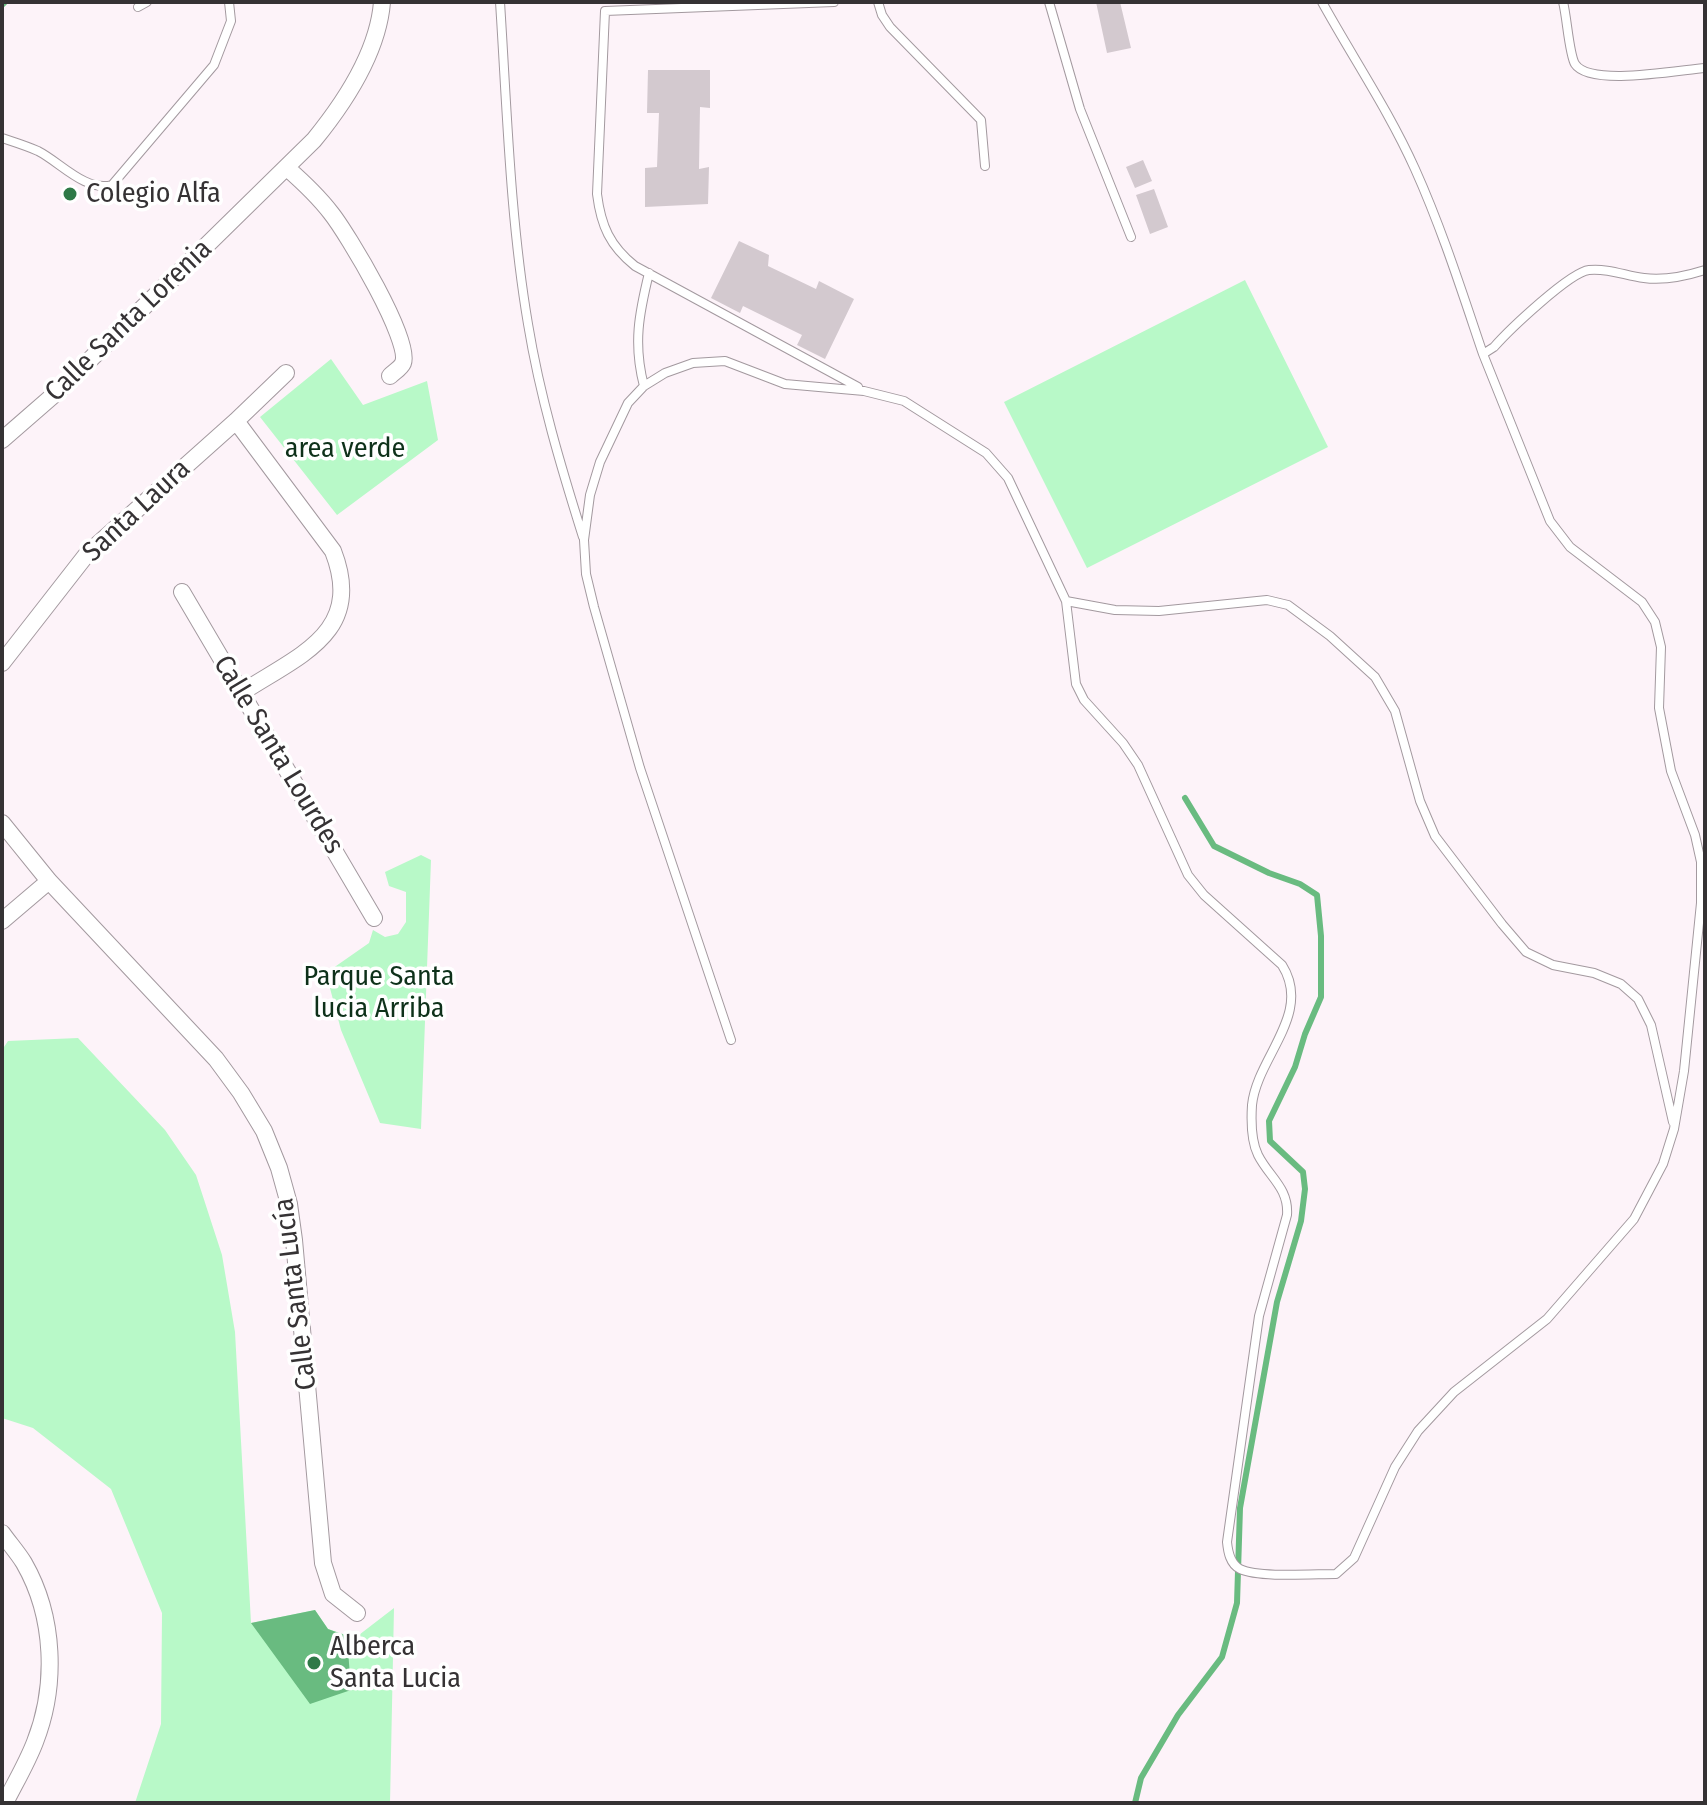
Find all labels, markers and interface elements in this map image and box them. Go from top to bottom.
place label: Colegio Alfa [86,177,221,211]
marker: Colegio Alfa [61,185,79,203]
street label: Calle Santa Lorenia [39,233,219,409]
park label: area verde [285,432,405,466]
street label: Santa Laura [76,453,198,569]
street label: Calle Santa Lourdes [206,650,350,860]
park label: Parque Santa lucia Arriba [303,960,455,1026]
street label: Calle Santa Lucía [268,1196,324,1392]
place label: Alberca Santa Lucia [330,1630,461,1696]
marker: Alberca Santa Lucia [305,1654,323,1672]

